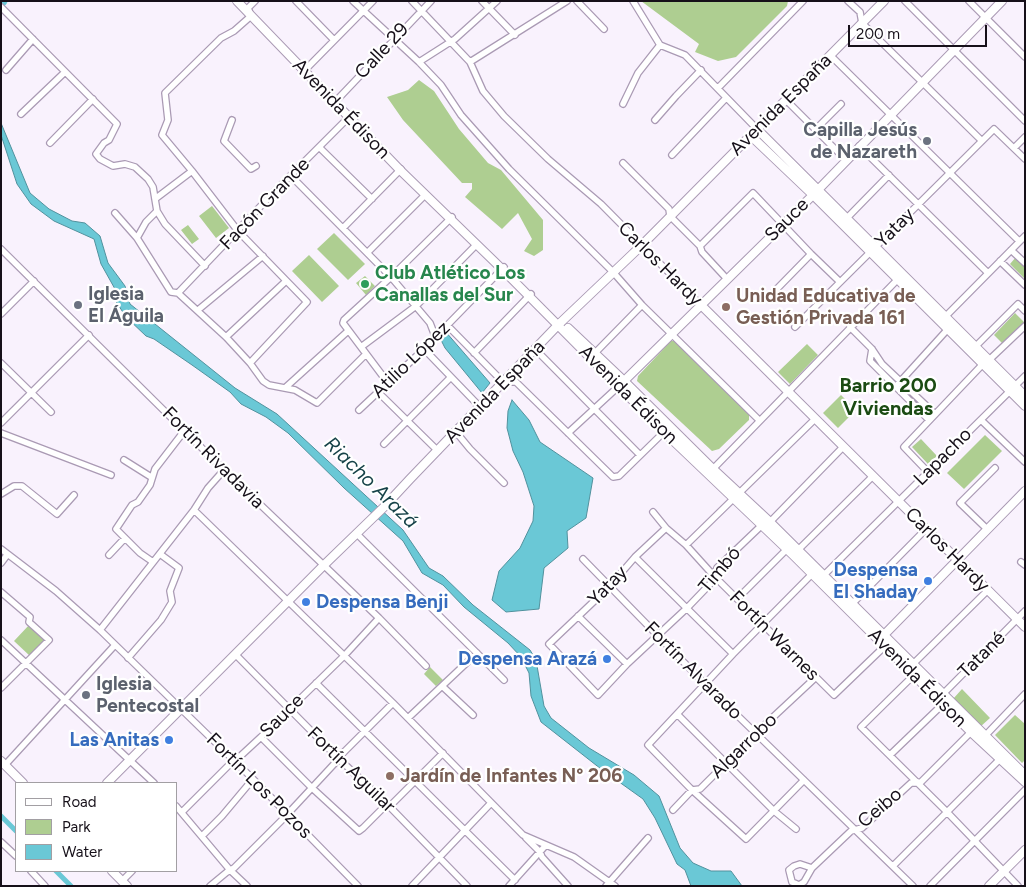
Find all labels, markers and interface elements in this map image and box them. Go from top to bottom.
scale bar [851,15,990,47]
street label: Calle 29 [350,18,414,84]
text: 200 m [856,25,900,43]
street label: Avenida España [725,49,837,161]
street label: Avenida Édison [287,54,395,164]
place label: Capilla Jesús de Nazareth [803,119,917,163]
marker: Capilla Jesús de Nazareth [921,135,933,147]
street label: Facón Grande [215,153,315,255]
street label: Sauce [760,193,814,247]
street label: Yatay [870,203,920,253]
street label: Carlos Hardy [613,217,707,311]
place label: Club Atlético Los Canallas del Sur [375,262,525,306]
marker: Club Atlético Los Canallas del Sur [359,278,371,290]
place label: Iglesia El Águila [88,283,164,327]
place label: Unidad Educativa de Gestión Privada 161 [736,285,916,329]
marker: Iglesia El Águila [72,299,84,311]
marker: Unidad Educativa de Gestión Privada 161 [720,301,732,313]
street label: Atilio López [367,317,455,403]
street label: Avenida España [440,336,550,448]
street label: Avenida Édison [574,341,682,449]
district label: Barrio 200 Viviendas [839,374,937,421]
street label: Fortín Rivadavia [157,402,269,514]
street label: Lapacho [909,423,977,491]
water label: Riacho Arazá [319,432,423,534]
street label: Carlos Hardy [900,503,994,597]
street label: Timbó [694,542,746,598]
place label: Despensa El Shaday [833,559,918,603]
street label: Yatay [584,561,632,611]
marker: Despensa El Shaday [922,575,934,587]
street label: Fortín Warnes [724,586,824,686]
place label: Despensa Benji [316,591,448,613]
marker: Despensa Benji [300,596,312,608]
street label: Fortín Alvarado [639,617,747,725]
street label: Avenida Édison [863,624,971,732]
street label: Tatané [954,627,1010,683]
place label: Despensa Arazá [458,648,597,670]
marker: Despensa Arazá [601,653,613,665]
place label: Iglesia Pentecostal [96,673,199,717]
marker: Iglesia Pentecostal [80,689,92,701]
street label: Sauce [255,689,309,743]
street label: Algarrobo [706,709,782,783]
street label: Fortín Aguilar [302,722,400,818]
street label: Fortín Los Pozos [201,728,317,844]
place label: Las Anitas [70,729,159,751]
marker: Las Anitas [163,734,175,746]
place label: Jardín de Infantes N° 206 [400,765,622,787]
marker: Jardín de Infantes N° 206 [384,770,396,782]
legend [15,782,178,872]
street label: Ceibo [853,783,907,833]
text: Road [62,793,97,811]
text: Park [62,818,91,836]
text: Water [62,843,102,861]

